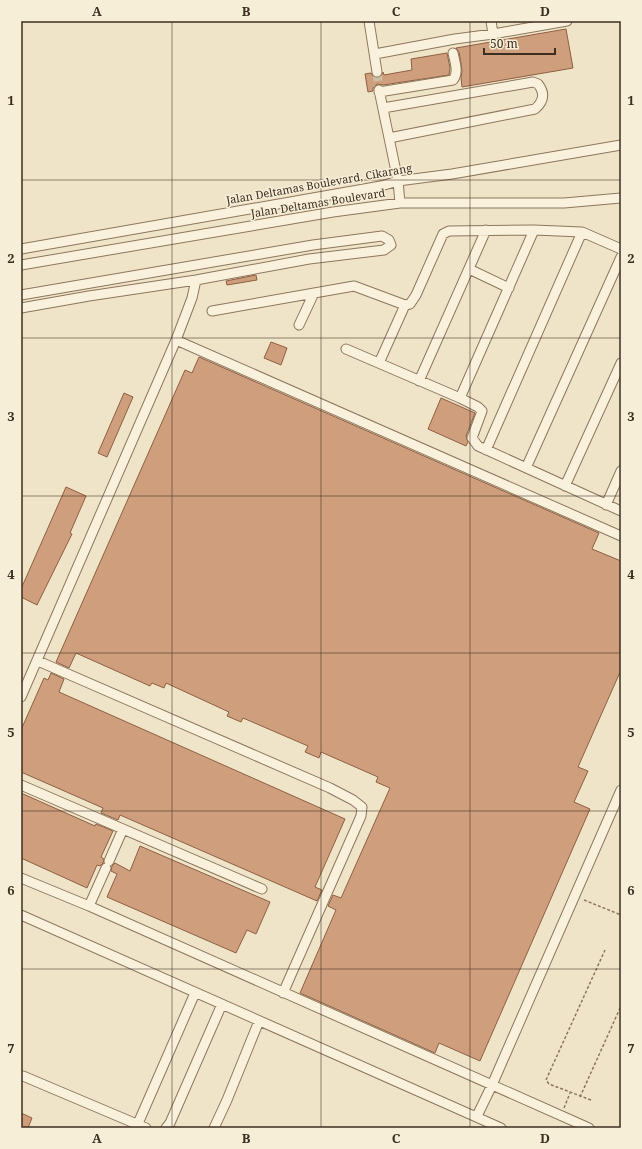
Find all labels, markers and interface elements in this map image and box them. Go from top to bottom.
text: A [92,2,102,20]
text: B [242,2,251,20]
text: C [392,2,401,20]
text: D [540,2,550,20]
scale bar [484,30,555,56]
text: 50 m [490,35,518,52]
text: 1 [7,91,15,109]
text: 1 [627,91,635,109]
street label: Jalan Deltamas Boulevard, Cikarang [225,161,413,207]
street label: Jalan Deltamas Boulevard [250,186,386,220]
text: 2 [7,249,15,267]
text: 2 [627,249,635,267]
text: 3 [7,407,15,425]
text: 3 [627,407,635,425]
text: 4 [7,565,15,583]
text: 4 [627,565,635,583]
text: 5 [7,723,15,741]
text: 5 [627,723,635,741]
text: 6 [7,881,15,899]
text: 6 [627,881,635,899]
text: 7 [7,1039,15,1057]
text: 7 [627,1039,635,1057]
text: A [92,1129,102,1147]
text: B [242,1129,251,1147]
text: C [392,1129,401,1147]
text: D [540,1129,550,1147]

